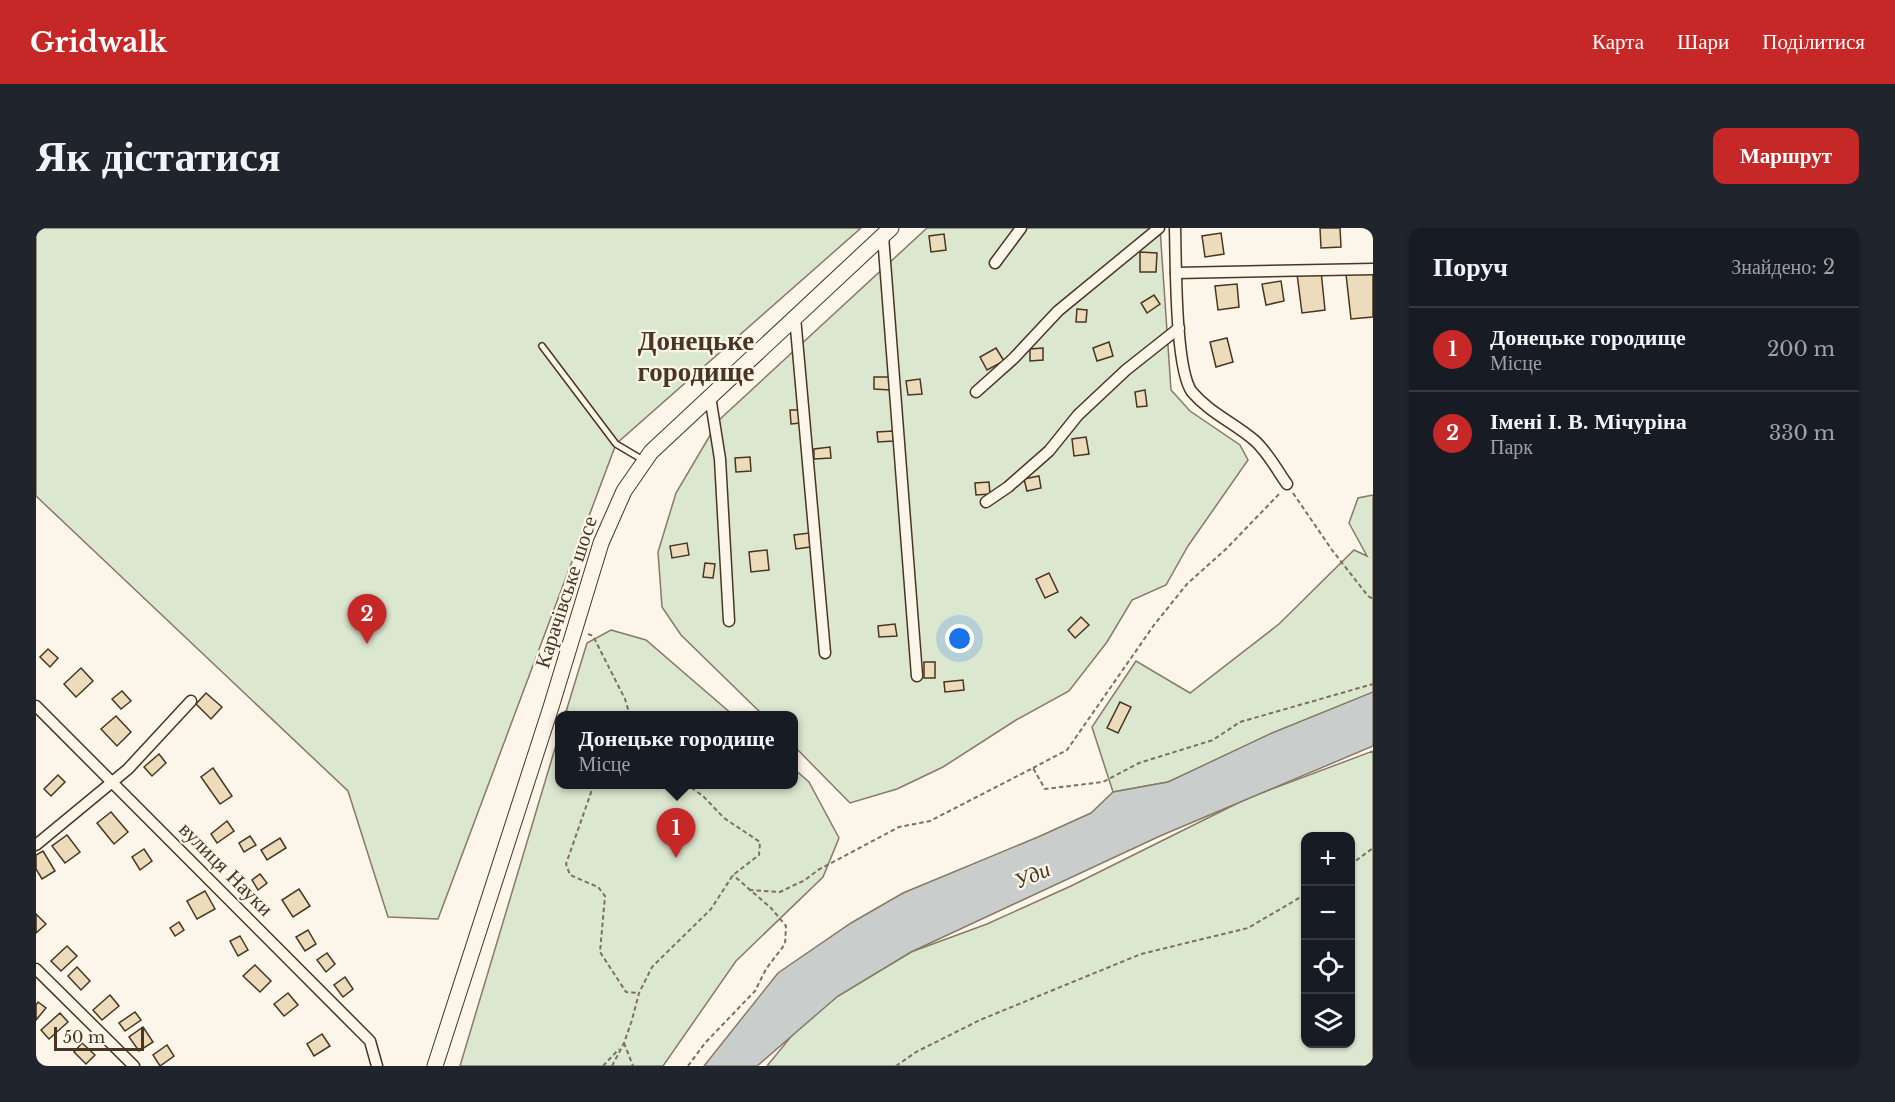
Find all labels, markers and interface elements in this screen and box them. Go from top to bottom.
text: Gridwalk [30,25,167,60]
text: Карта [1592,29,1644,55]
text: Шари [1677,29,1729,55]
text: Поділитися [1762,29,1865,55]
button: Маршрут [1713,128,1859,184]
text: Як дістатися [36,130,281,182]
text: Поруч [1433,251,1508,283]
text: Знайдено: 2 [1731,255,1835,279]
district label: Донецьке городище [638,324,754,388]
text: Донецьке городище [1490,324,1686,351]
text: 1 [1448,337,1457,361]
text: 200 m [1767,337,1835,361]
text: Місце [1490,351,1542,375]
text: Імені І. В. Мічуріна [1490,408,1687,435]
text: 2 [1446,421,1459,445]
text: 330 m [1769,421,1835,445]
text: Парк [1490,435,1533,459]
street label: Карачівське шосе [529,513,603,671]
pin: 2 [348,594,386,644]
your location [945,624,974,653]
popup [555,711,798,789]
text: Донецьке городище [579,725,774,752]
text: Місце [579,752,630,776]
pin: 1 [656,808,696,858]
street label: вулиця Науки [173,816,279,922]
map controls [1301,832,1355,1048]
button: + [1301,832,1355,886]
water label: Уди [1010,855,1054,895]
button: − [1301,886,1355,940]
button: locate [1301,940,1355,994]
button: layers [1301,994,1355,1048]
scale bar [54,1024,144,1052]
text: 50 m [63,1027,105,1047]

